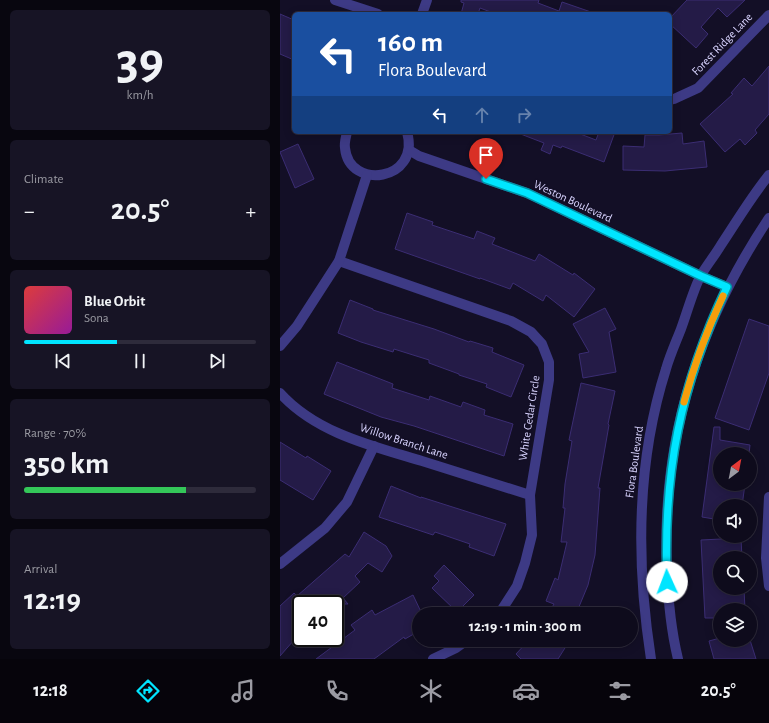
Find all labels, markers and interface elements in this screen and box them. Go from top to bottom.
street label: Forest Ridge Lane [689,11,755,77]
icon: left [312,28,364,80]
text: 160 m [378,29,443,57]
text: 39 [116,36,164,88]
text: Flora Boulevard [378,62,487,80]
text: km/h [127,89,153,102]
icon: left [429,104,451,126]
icon: ahead [471,104,493,126]
icon: right [513,104,535,126]
pin [469,138,503,179]
icon: arrive [475,144,497,166]
text: Climate [24,173,63,186]
street label: Weston Boulevard [532,178,614,224]
text: 20.5° [111,195,169,225]
text: − [24,200,35,222]
text: + [245,200,256,222]
text: Blue Orbit [84,294,145,309]
text: Sona [84,312,109,325]
icon: previous [52,350,74,372]
icon: pause [129,350,151,372]
icon: next [206,350,228,372]
street label: White Cedar Circle [516,375,542,461]
street label: Willow Branch Lane [358,421,450,461]
street label: Flora Boulevard [623,425,645,499]
text: Range · 70% [24,427,86,440]
north arrow [713,447,757,491]
map controls [713,447,757,647]
text: 350 km [24,449,109,479]
button: sound [713,499,757,543]
button: search [713,551,757,595]
position arrow [646,561,688,603]
text: Arrival [24,563,57,576]
text: 12:19 [24,585,81,615]
speed limit sign: 40 [292,595,344,647]
button: layers [713,603,757,647]
text: 12:19 · 1 min · 300 m [469,619,581,634]
icon: directions [134,677,162,705]
icon: music [229,677,257,705]
icon: phone [323,677,351,705]
icon: climate [417,677,445,705]
icon: car [512,677,540,705]
icon: filters [606,677,634,705]
text: 12:18 [33,682,68,700]
text: 20.5° [701,682,736,700]

